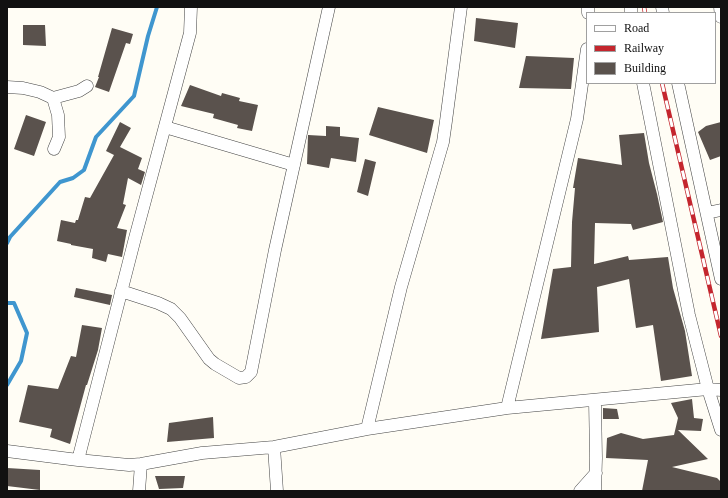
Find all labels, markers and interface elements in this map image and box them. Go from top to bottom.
legend [586,12,716,84]
text: Road [624,21,649,35]
text: Railway [624,41,664,55]
text: Building [624,61,666,75]

